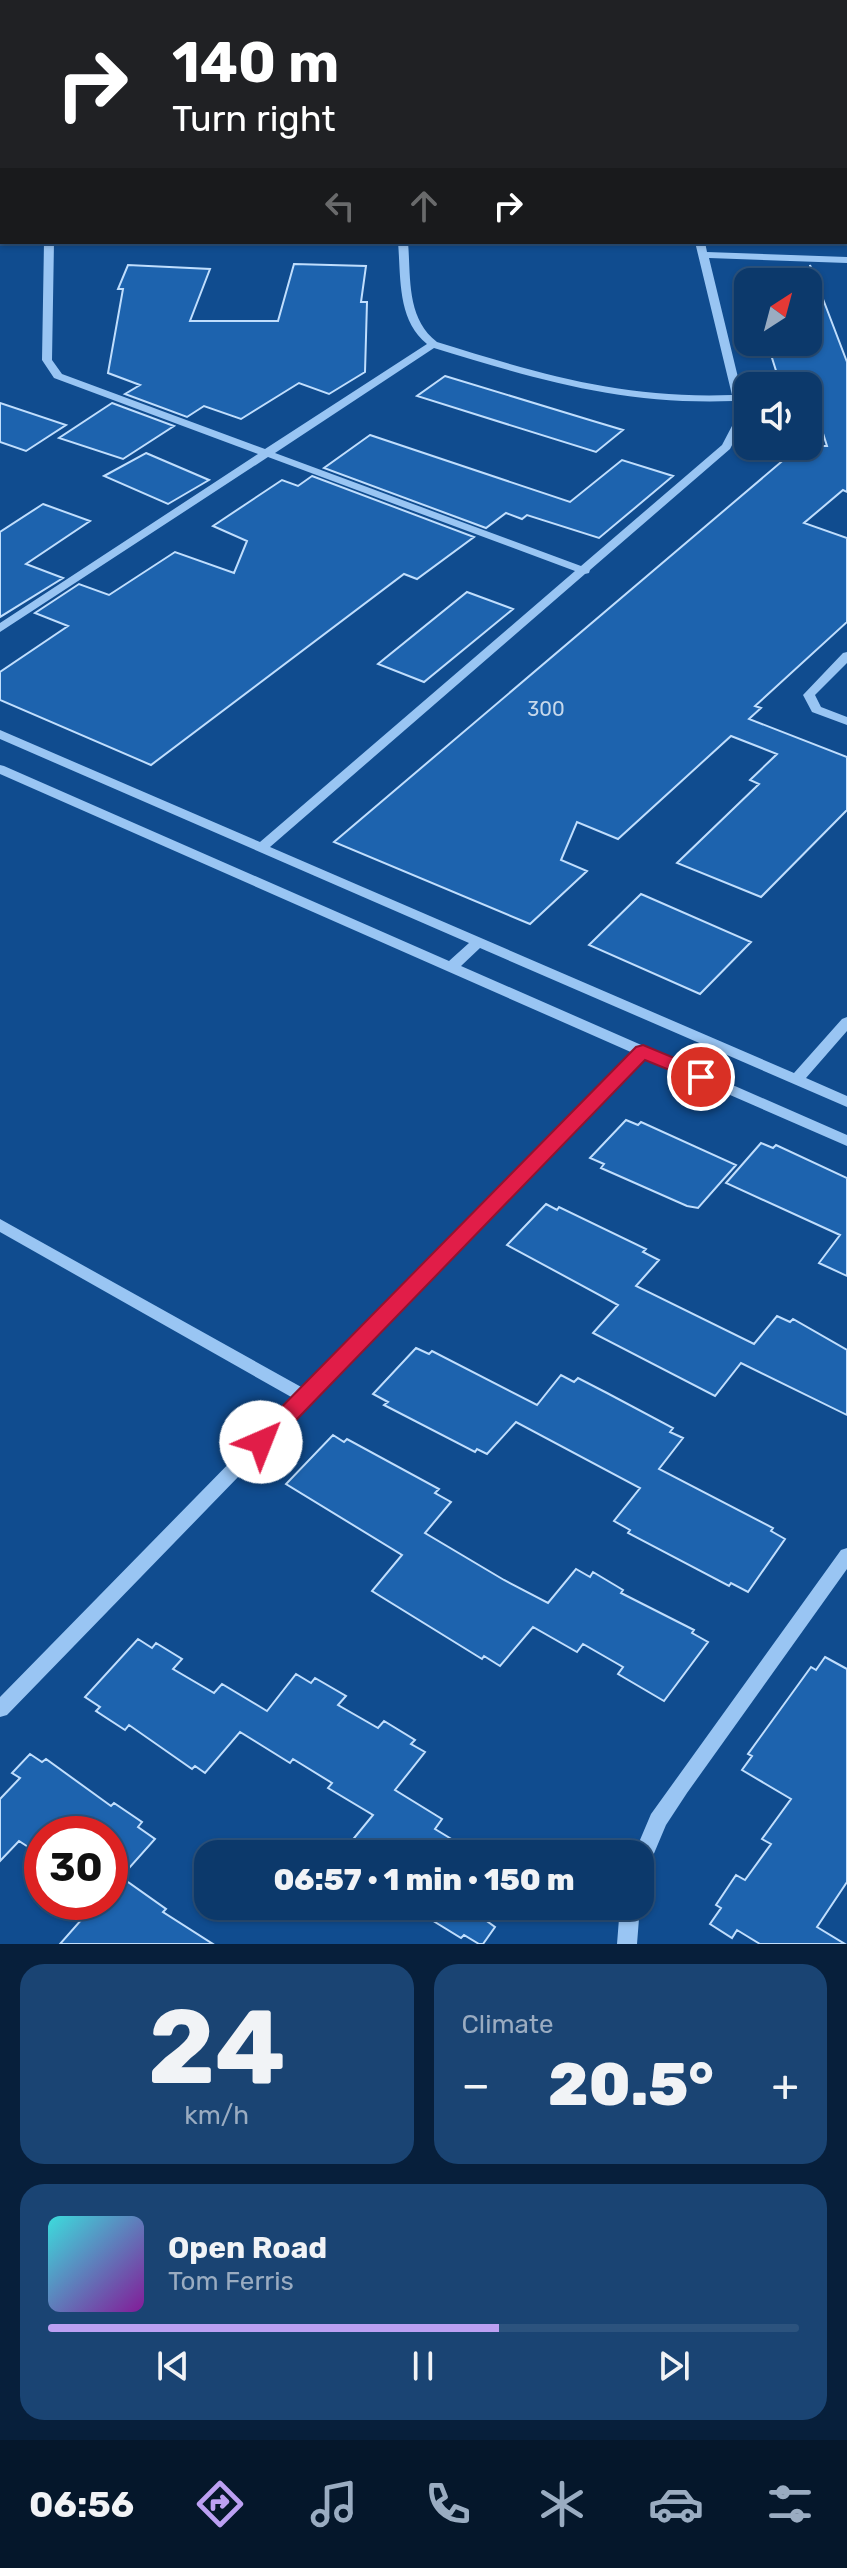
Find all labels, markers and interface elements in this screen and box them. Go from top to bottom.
text: 140 m [172,30,339,96]
icon: right [40,32,144,136]
text: Turn right [172,97,336,140]
icon: left [318,184,362,228]
icon: ahead [402,184,446,228]
icon: right [486,184,530,228]
north arrow [734,268,822,356]
map controls [734,268,822,460]
button: sound [734,372,822,460]
house number: 300 [527,697,565,721]
pin [667,1043,735,1111]
icon: arrive [679,1055,723,1099]
position arrow [219,1400,303,1484]
speed limit sign: 30 [24,1816,128,1920]
text: 06:57 · 1 min · 150 m [273,1862,575,1898]
text: 24 [148,1986,286,2109]
text: Climate [462,2009,554,2040]
text: 20.5° [548,2049,714,2120]
text: − [462,2059,490,2111]
text: + [772,2059,799,2111]
text: km/h [184,2100,249,2131]
text: Open Road [168,2230,327,2266]
text: Tom Ferris [168,2266,294,2297]
icon: previous [151,2344,195,2388]
icon: pause [401,2344,445,2388]
icon: next [652,2344,696,2388]
icon: directions [192,2476,248,2532]
icon: music [306,2476,362,2532]
icon: phone [420,2476,476,2532]
icon: climate [534,2476,590,2532]
icon: car [648,2476,704,2532]
icon: filters [762,2476,818,2532]
text: 06:56 [29,2483,134,2526]

